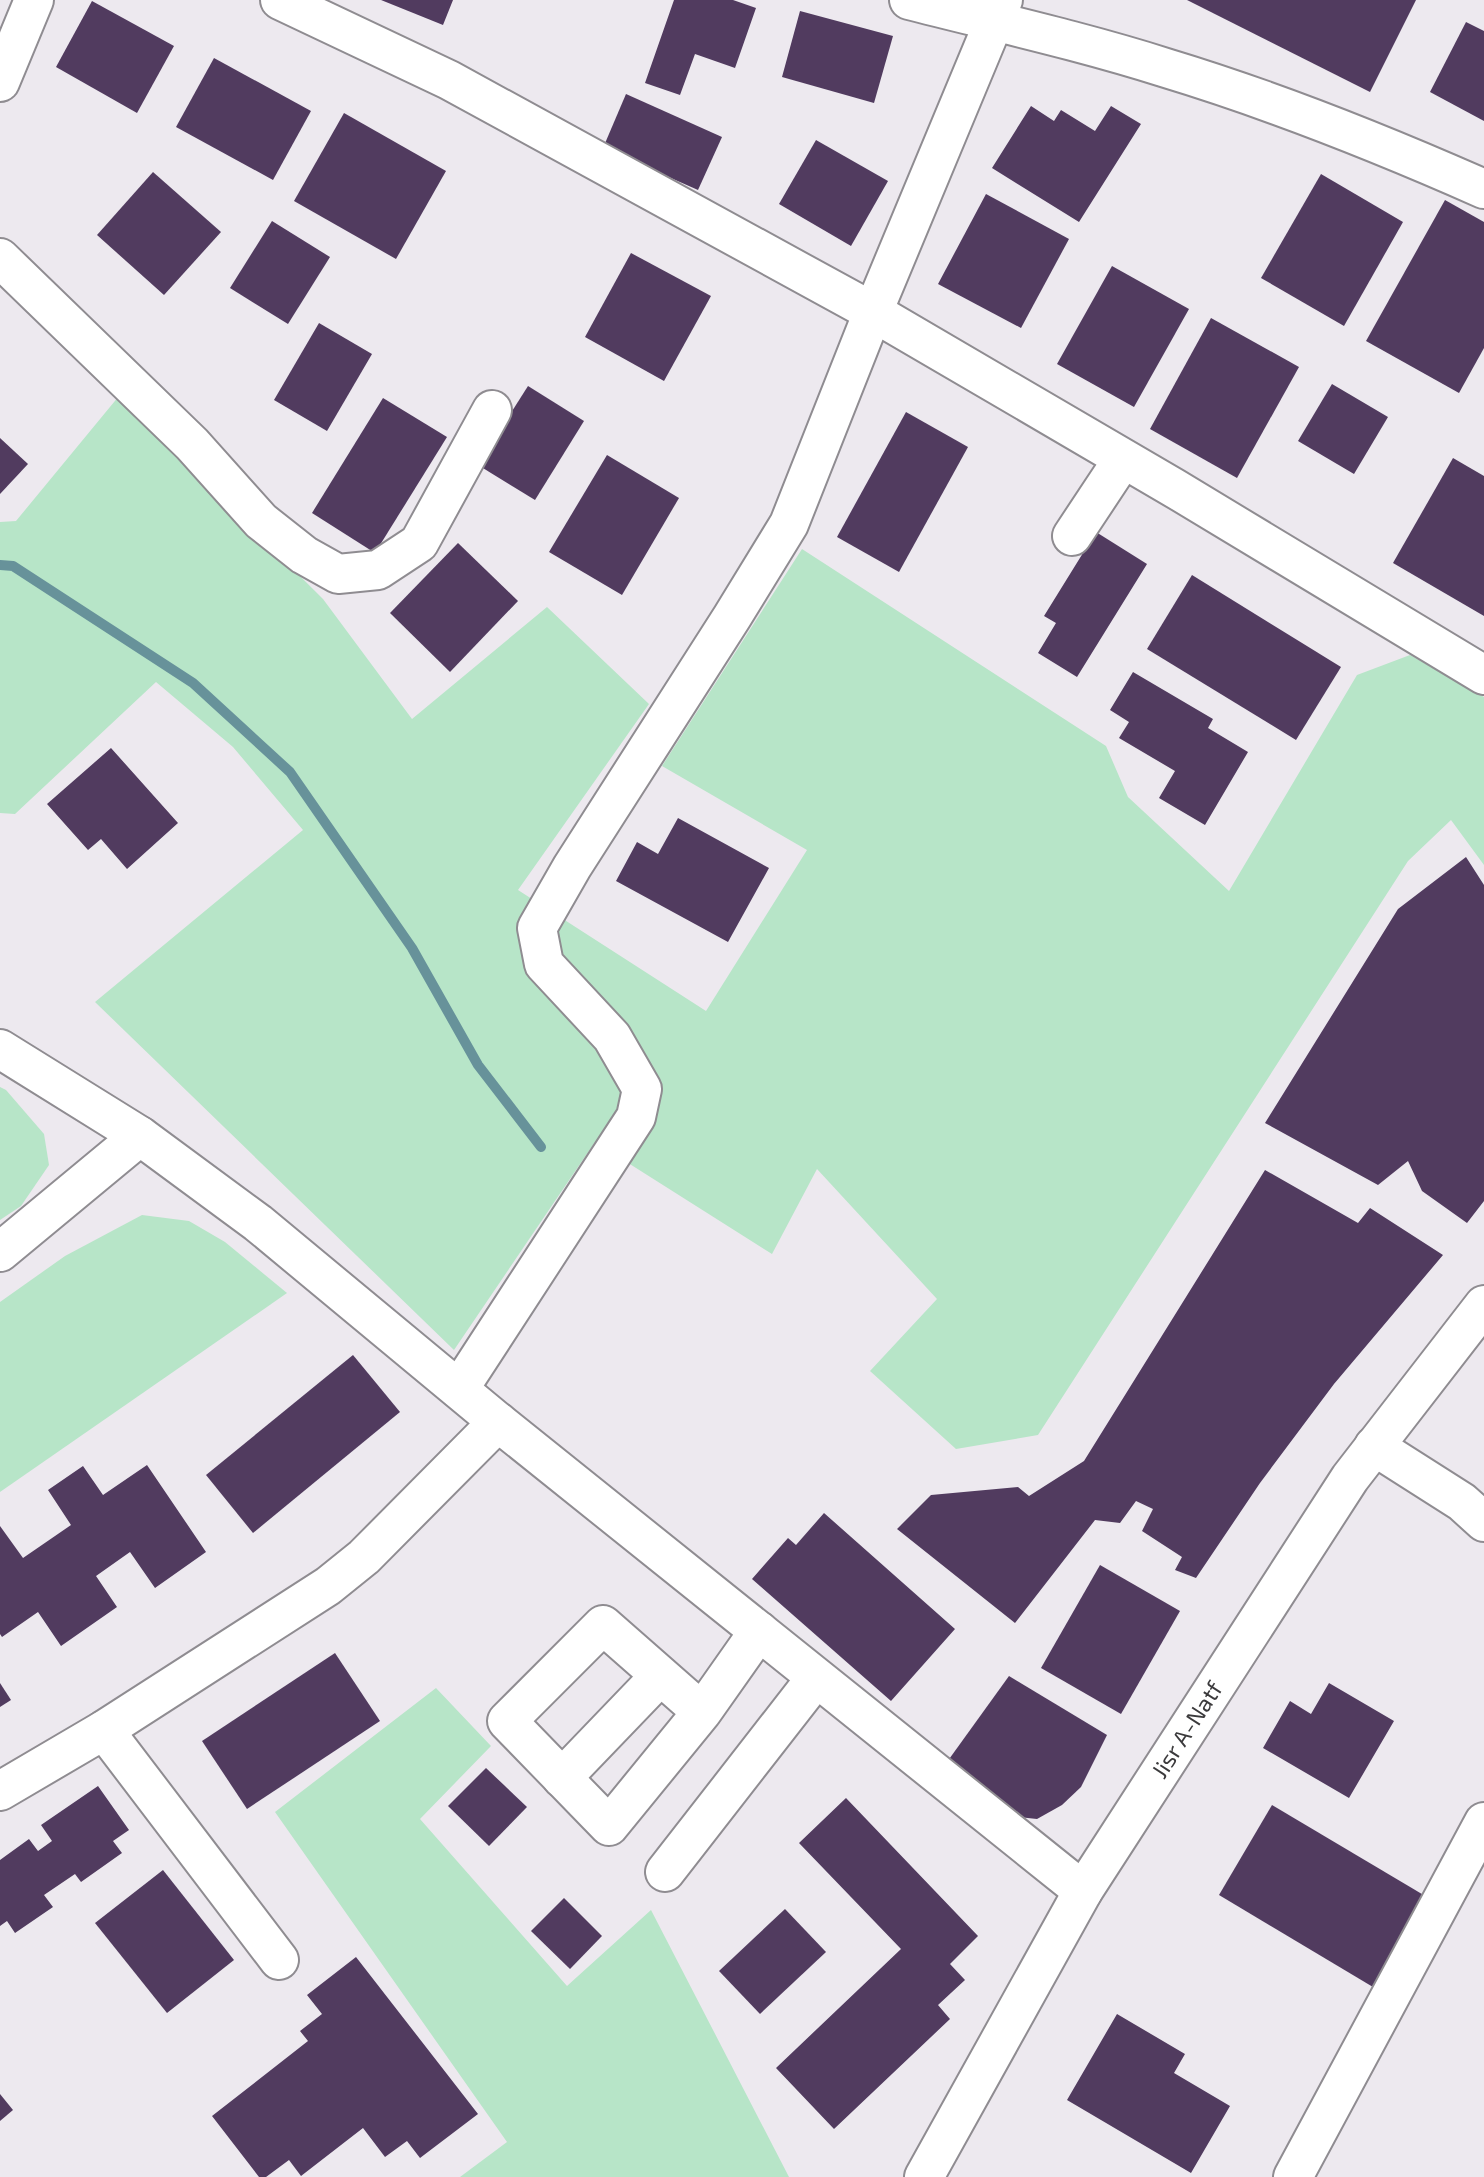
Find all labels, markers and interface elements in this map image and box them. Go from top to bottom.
street label: Jisr A-Natf [1145,1675,1228,1783]

